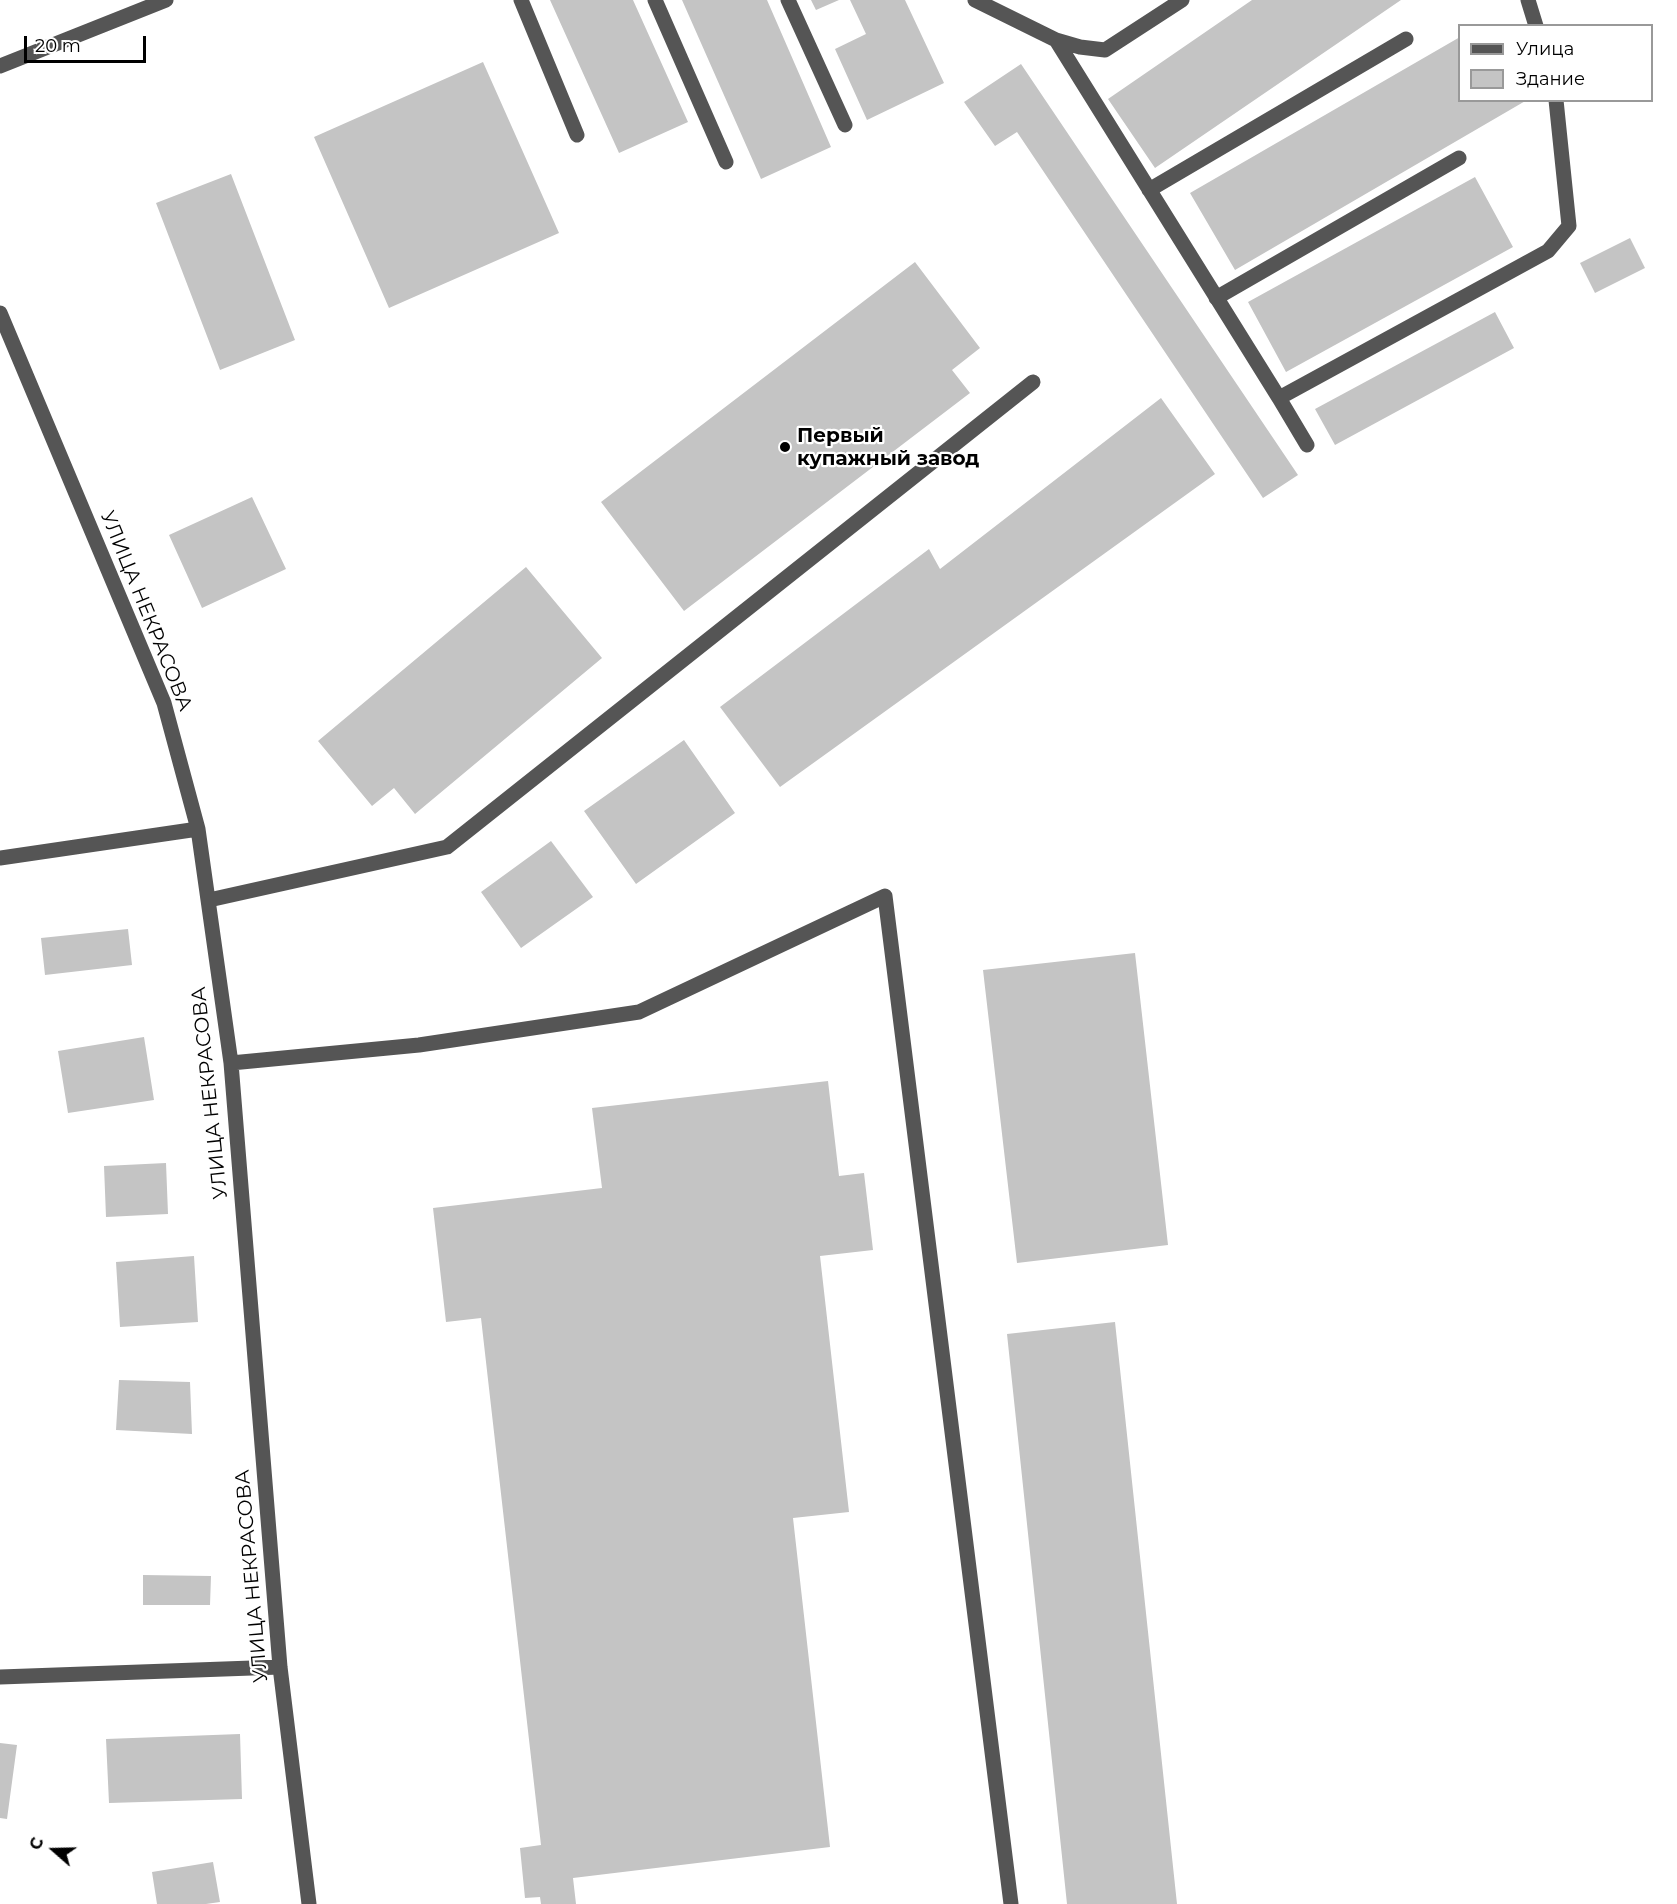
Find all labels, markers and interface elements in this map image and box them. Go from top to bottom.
scale bar [27,24,148,62]
legend [1458,24,1653,102]
text: 20 m [35,35,81,57]
text: Улица [1516,38,1574,60]
text: Здание [1516,68,1585,90]
place label: Первый купажный завод [797,424,979,471]
marker: Первый купажный завод [778,440,792,454]
street label: УЛИЦА НЕКРАСОВА [95,507,197,715]
street label: УЛИЦА НЕКРАСОВА [187,986,233,1200]
street label: УЛИЦА НЕКРАСОВА [231,1469,273,1683]
north arrow [24,1820,84,1880]
text: С [26,1835,48,1852]

